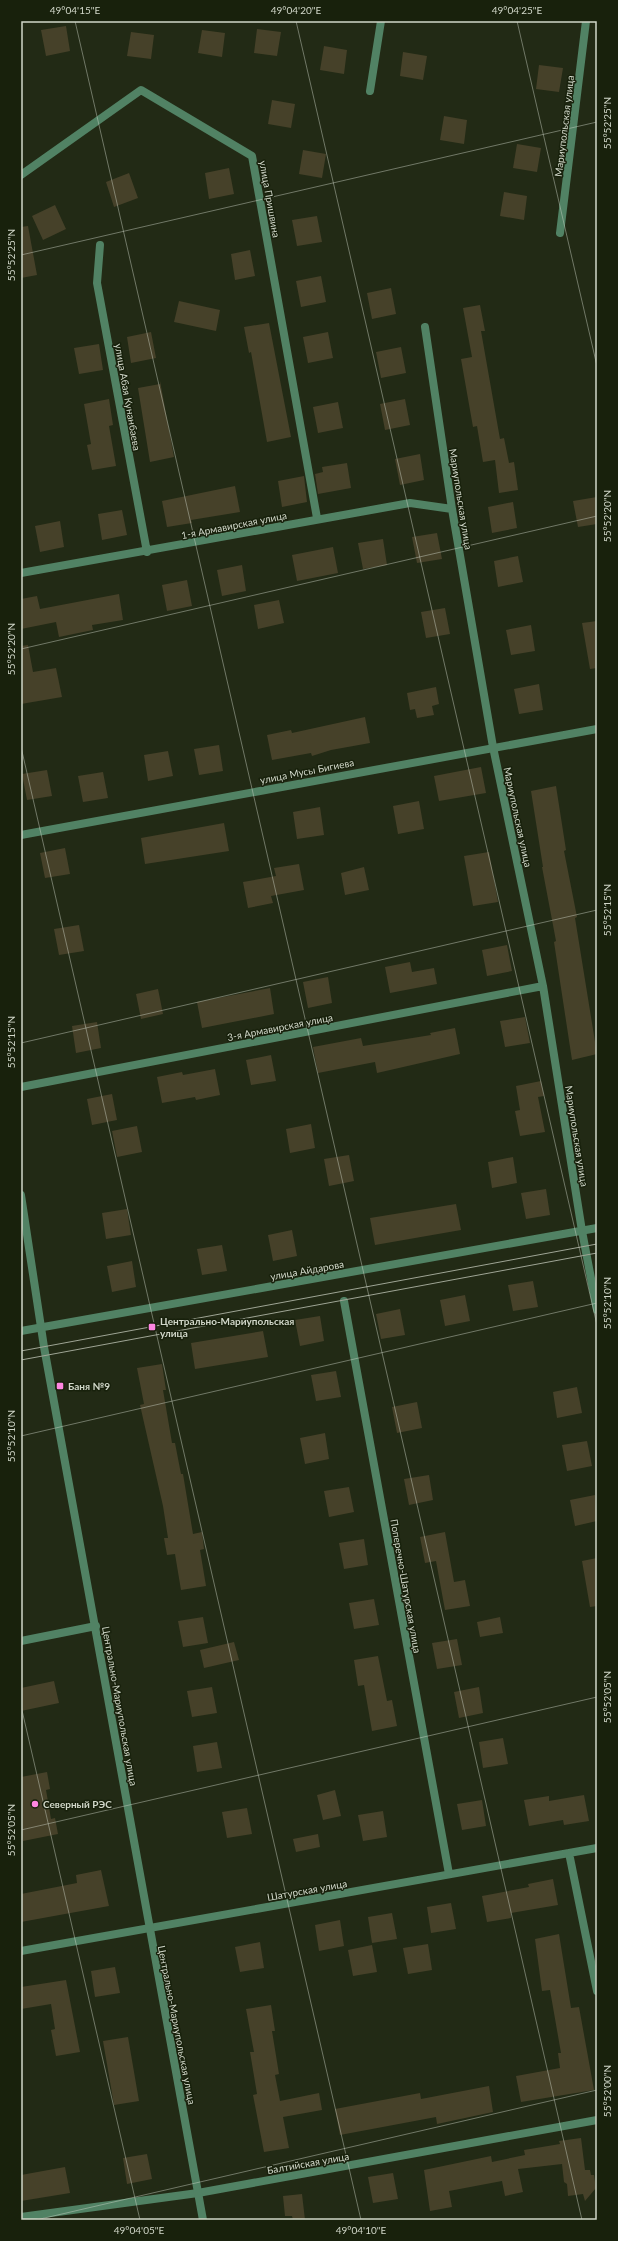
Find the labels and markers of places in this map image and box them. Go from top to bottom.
place label: Центрально-Мариупольская улица [160,1315,294,1339]
marker: Центрально-Мариупольская улица [147,1322,157,1332]
place label: Баня №9 [68,1380,110,1392]
marker: Баня №9 [55,1381,65,1391]
place label: Северный РЭС [43,1798,112,1810]
marker: Северный РЭС [30,1799,40,1809]

